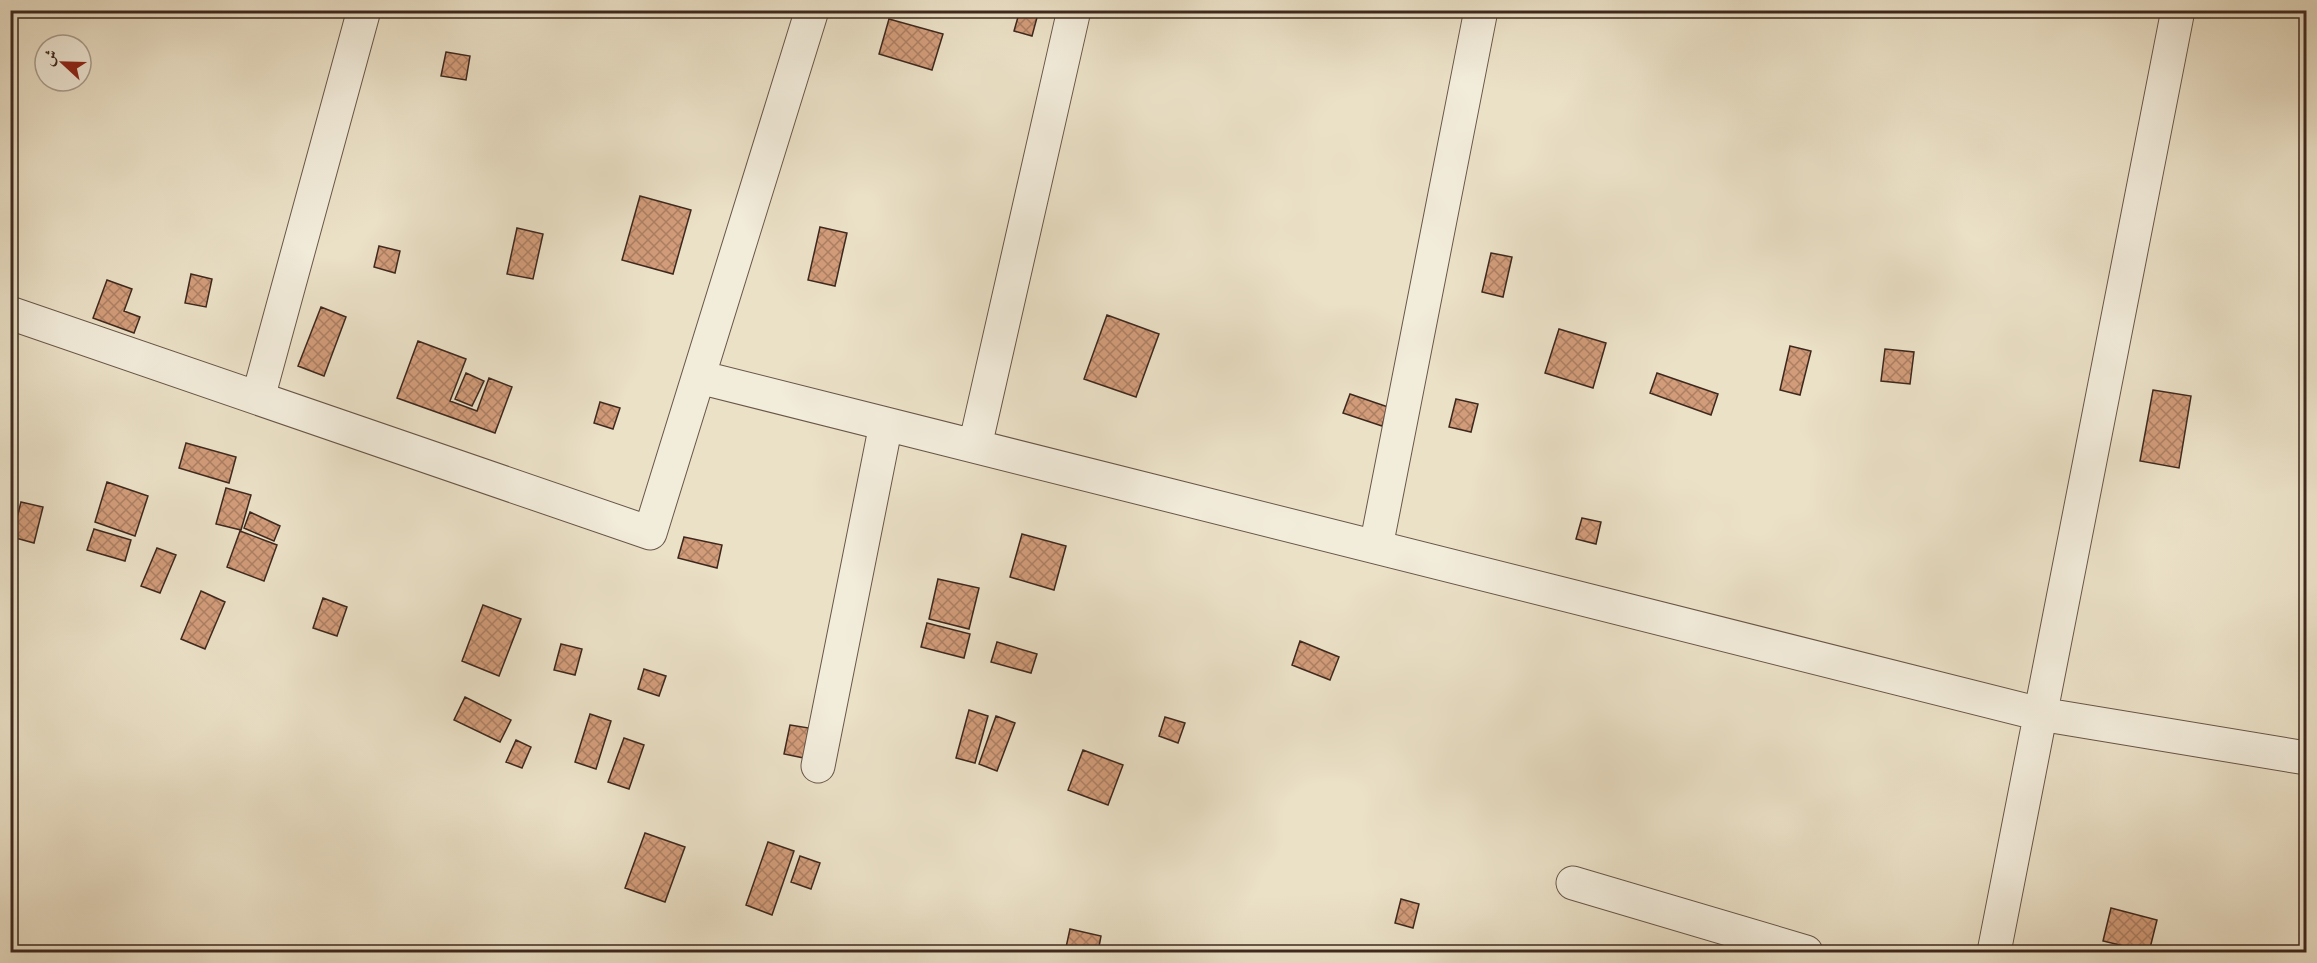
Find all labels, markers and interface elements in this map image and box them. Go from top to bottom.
north arrow [33,33,93,93]
text: ش [38,47,62,69]

